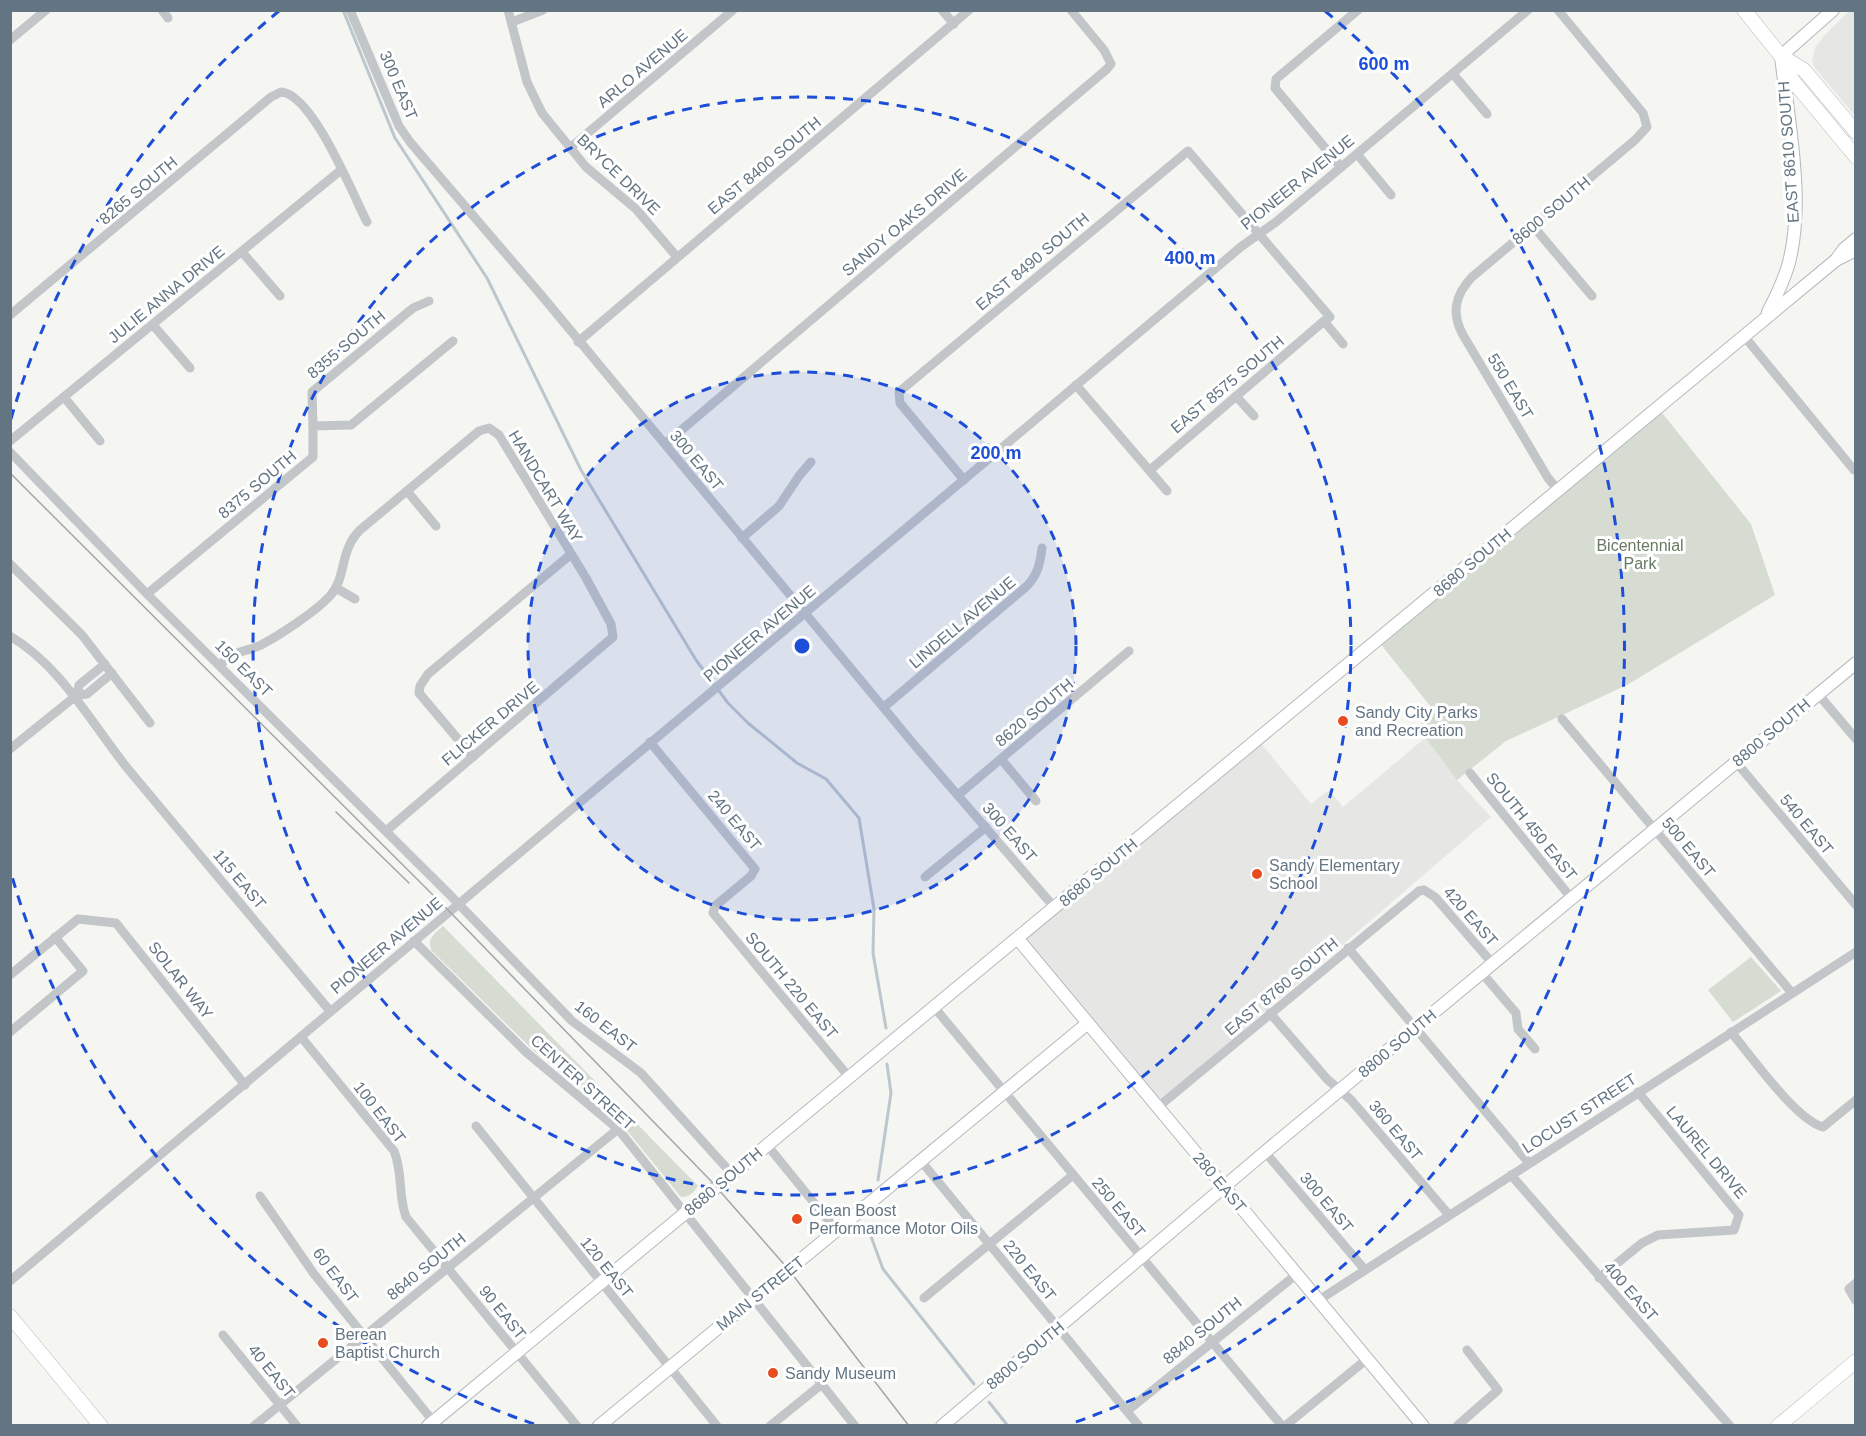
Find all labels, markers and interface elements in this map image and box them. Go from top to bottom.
street label: ARLO AVENUE [594,26,691,111]
street label: 300 EAST [376,48,421,122]
text: 600 m [1358,54,1410,74]
street label: EAST 8610 SOUTH [1775,81,1802,223]
street label: EAST 8400 SOUTH [704,113,824,218]
street label: BRYCE DRIVE [574,131,663,218]
street label: PIONEER AVENUE [1237,132,1357,233]
street label: 8265 SOUTH [96,153,181,228]
street label: SANDY OAKS DRIVE [839,165,970,279]
street label: 8600 SOUTH [1509,173,1594,248]
street label: EAST 8490 SOUTH [972,209,1092,314]
street label: JULIE ANNA DRIVE [105,242,228,346]
text: 400 m [1164,248,1216,268]
street label: 8355 SOUTH [304,307,389,382]
street label: EAST 8575 SOUTH [1167,332,1287,437]
street label: 550 EAST [1485,351,1537,422]
street label: HANDCART WAY [505,427,586,546]
street label: 300 EAST [667,427,727,494]
text: 200 m [970,443,1022,463]
street label: 8375 SOUTH [215,447,300,522]
street label: 8680 SOUTH [1430,525,1515,600]
park label: Bicentennial Park [1596,537,1684,572]
street label: LINDELL AVENUE [906,573,1019,671]
street label: PIONEER AVENUE [700,582,818,685]
centre of rings [792,636,812,656]
street label: 150 EAST [212,637,276,700]
street label: 8620 SOUTH [992,675,1077,750]
street label: FLICKER DRIVE [439,678,542,769]
street label: 8800 SOUTH [1729,695,1814,770]
place label: Sandy City Parks and Recreation [1355,704,1478,739]
marker: Sandy City Parks and Recreation [1336,714,1350,728]
street label: SOUTH 450 EAST [1483,769,1580,884]
street label: 240 EAST [705,787,765,854]
street label: 540 EAST [1777,791,1837,858]
street label: 300 EAST [979,799,1040,866]
street label: 500 EAST [1659,814,1719,881]
street label: 8680 SOUTH [1056,835,1141,910]
street label: 115 EAST [210,846,269,912]
place label: Sandy Elementary School [1269,857,1400,892]
marker: Sandy Elementary School [1250,867,1264,881]
street label: 420 EAST [1440,883,1501,950]
street label: PIONEER AVENUE [327,894,445,997]
street label: SOUTH 220 EAST [742,929,841,1042]
street label: EAST 8760 SOUTH [1221,934,1341,1039]
street label: SOLAR WAY [145,938,216,1023]
street label: 160 EAST [572,997,640,1056]
street label: 8800 SOUTH [1355,1006,1440,1081]
street label: CENTER STREET [527,1031,638,1133]
street label: LOCUST STREET [1519,1070,1640,1157]
street label: 100 EAST [350,1078,409,1146]
street label: 360 EAST [1366,1097,1426,1164]
street label: LAUREL DRIVE [1663,1103,1750,1202]
street label: 8680 SOUTH [681,1144,766,1219]
street label: 280 EAST [1190,1149,1250,1216]
street label: 300 EAST [1297,1169,1357,1236]
street label: 250 EAST [1089,1174,1149,1241]
place label: Clean Boost Performance Motor Oils [809,1202,978,1237]
marker: Clean Boost Performance Motor Oils [790,1212,804,1226]
street label: 8640 SOUTH [384,1230,469,1303]
street label: 120 EAST [577,1234,636,1301]
street label: 220 EAST [1000,1237,1059,1304]
street label: 60 EAST [310,1245,362,1306]
street label: MAIN STREET [713,1253,808,1334]
street label: 400 EAST [1600,1258,1661,1325]
street label: 90 EAST [476,1282,530,1343]
street label: 8840 SOUTH [1160,1294,1245,1367]
street label: 8800 SOUTH [983,1318,1068,1393]
place label: Berean Baptist Church [335,1326,440,1361]
marker: Berean Baptist Church [316,1336,330,1350]
street label: 40 EAST [245,1341,299,1402]
place label: Sandy Museum [785,1365,896,1382]
marker: Sandy Museum [766,1366,780,1380]

